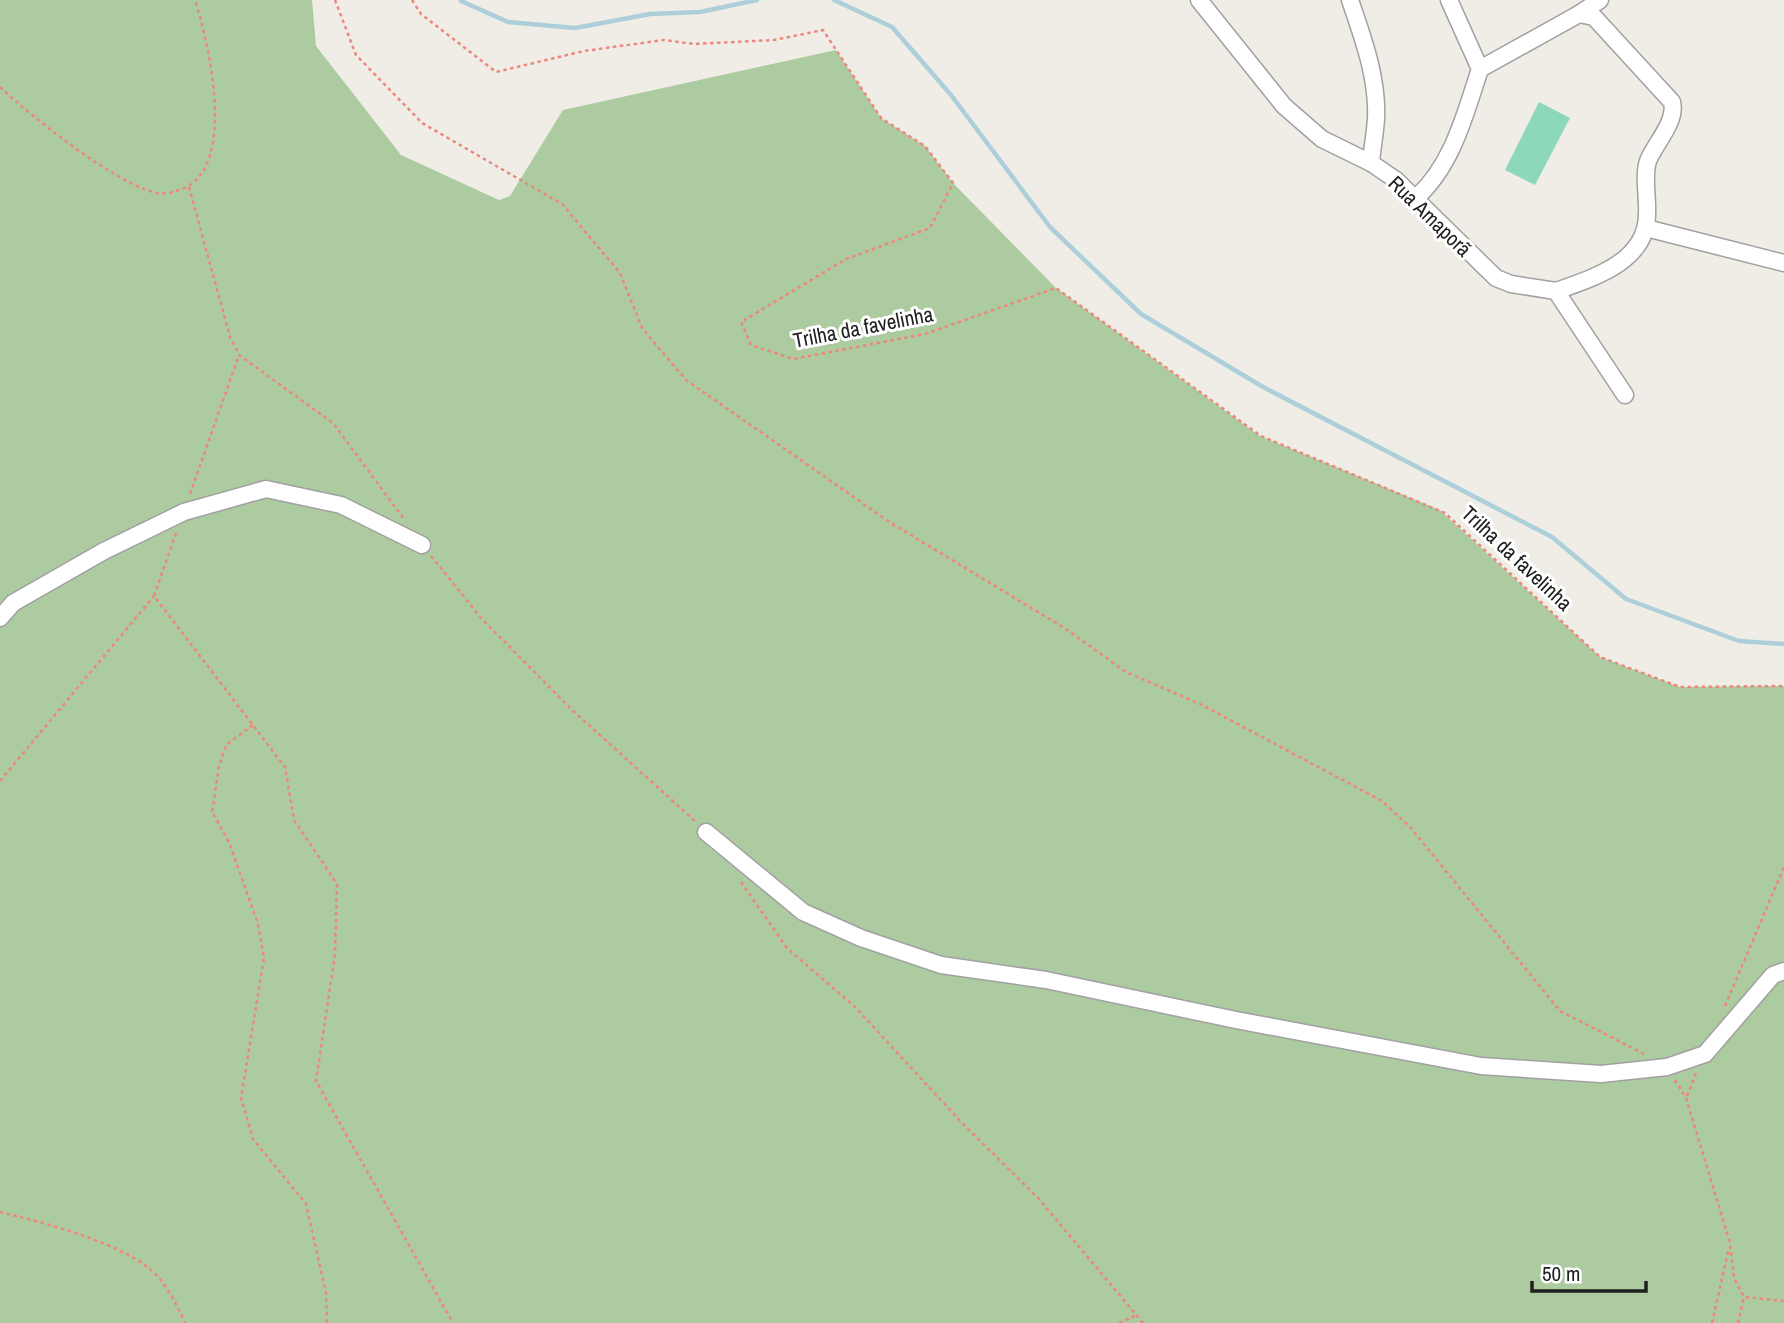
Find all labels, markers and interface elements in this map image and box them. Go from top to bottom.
street label: Rua Amaporã [1382,169,1478,263]
street label: Trilha da favelinha [791,299,936,355]
street label: Trilha da favelinha [1455,499,1579,617]
scale bar [1532,1250,1646,1294]
text: 50 m [1542,1259,1580,1288]

